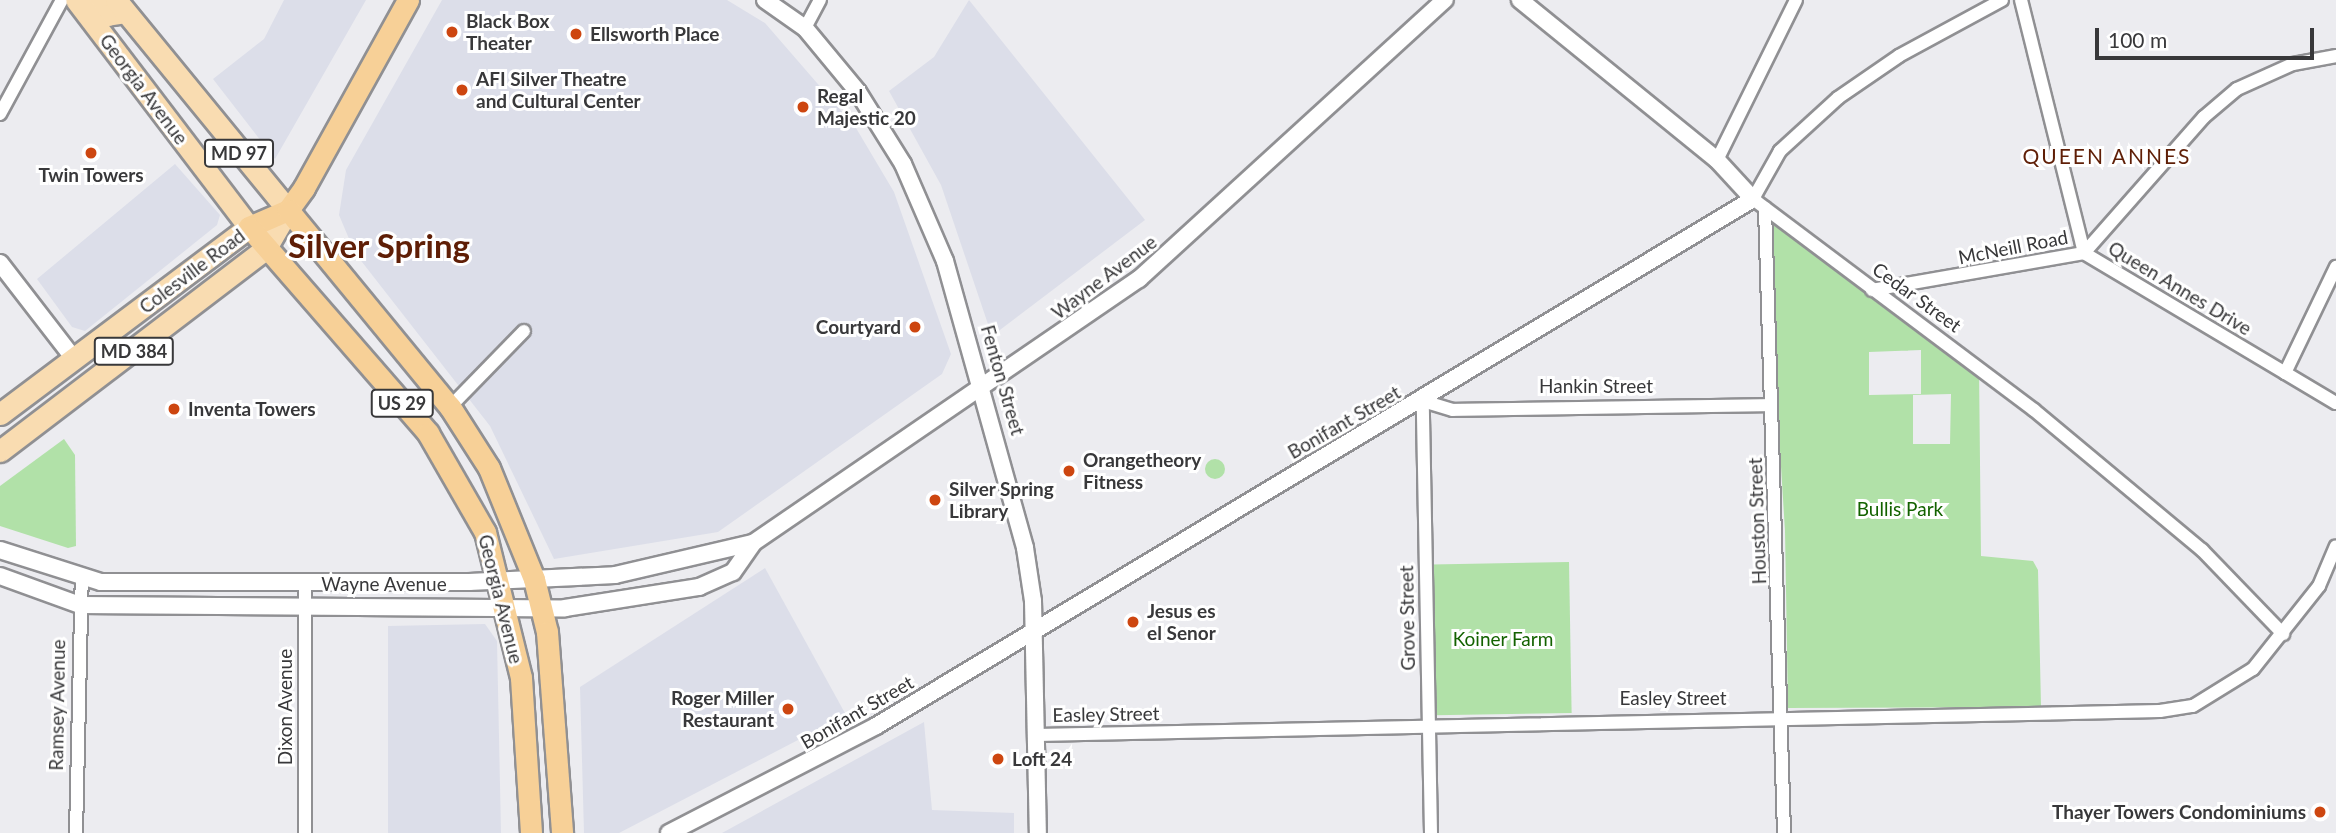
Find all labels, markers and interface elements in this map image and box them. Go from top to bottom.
place label: Black Box Theater [466,10,549,54]
scale bar [2098,14,2317,58]
place label: Ellsworth Place [590,23,719,45]
marker: Black Box Theater [444,24,460,40]
marker: Ellsworth Place [568,26,584,42]
text: 100 m [2108,27,2167,52]
street label: Georgia Avenue [95,29,193,149]
place label: AFI Silver Theatre and Cultural Center [476,68,641,112]
marker: AFI Silver Theatre and Cultural Center [454,82,470,98]
place label: Regal Majestic 20 [817,85,916,129]
marker: Regal Majestic 20 [795,99,811,115]
road number: MD 97 [204,138,274,168]
district label: QUEEN ANNES [2024,143,2190,169]
marker: Twin Towers [83,145,99,161]
place label: Twin Towers [38,164,144,186]
street label: Colesville Road [135,224,249,318]
street label: McNeill Road [1956,225,2070,269]
district label: Silver Spring [288,226,470,266]
street label: Wayne Avenue [1047,230,1161,324]
street label: Queen Annes Drive [2104,236,2256,340]
street label: Cedar Street [1868,257,1966,337]
place label: Courtyard [816,316,901,338]
marker: Courtyard [907,319,923,335]
street label: Fenton Street [976,322,1030,438]
road number: MD 384 [94,337,174,366]
street label: Hankin Street [1539,375,1653,397]
street label: Bonifant Street [1284,381,1404,463]
road number: US 29 [370,388,434,418]
place label: Inventa Towers [188,398,316,420]
marker: Inventa Towers [166,401,182,417]
place label: Orangetheory Fitness [1083,449,1201,493]
street label: Houston Street [1743,457,1771,585]
marker: Orangetheory Fitness [1061,463,1077,479]
place label: Silver Spring Library [949,478,1054,522]
marker: Silver Spring Library [927,492,943,508]
park label: Bullis Park [1857,498,1943,520]
street label: Georgia Avenue [474,532,528,666]
street label: Grove Street [1395,565,1419,671]
street label: Wayne Avenue [321,573,447,595]
place label: Jesus es el Senor [1147,600,1216,644]
marker: Jesus es el Senor [1125,614,1141,630]
park label: Koiner Farm [1453,628,1553,650]
street label: Ramsey Avenue [44,639,70,771]
street label: Dixon Avenue [274,649,296,765]
street label: Bonifant Street [797,671,917,753]
place label: Roger Miller Restaurant [671,687,774,731]
street label: Easley Street [1619,687,1727,709]
marker: Roger Miller Restaurant [780,701,796,717]
street label: Easley Street [1052,702,1160,726]
place label: Loft 24 [1012,748,1072,770]
marker: Loft 24 [990,751,1006,767]
place label: Thayer Towers Condominiums [2051,801,2306,823]
marker: Thayer Towers Condominiums [2312,804,2328,820]

